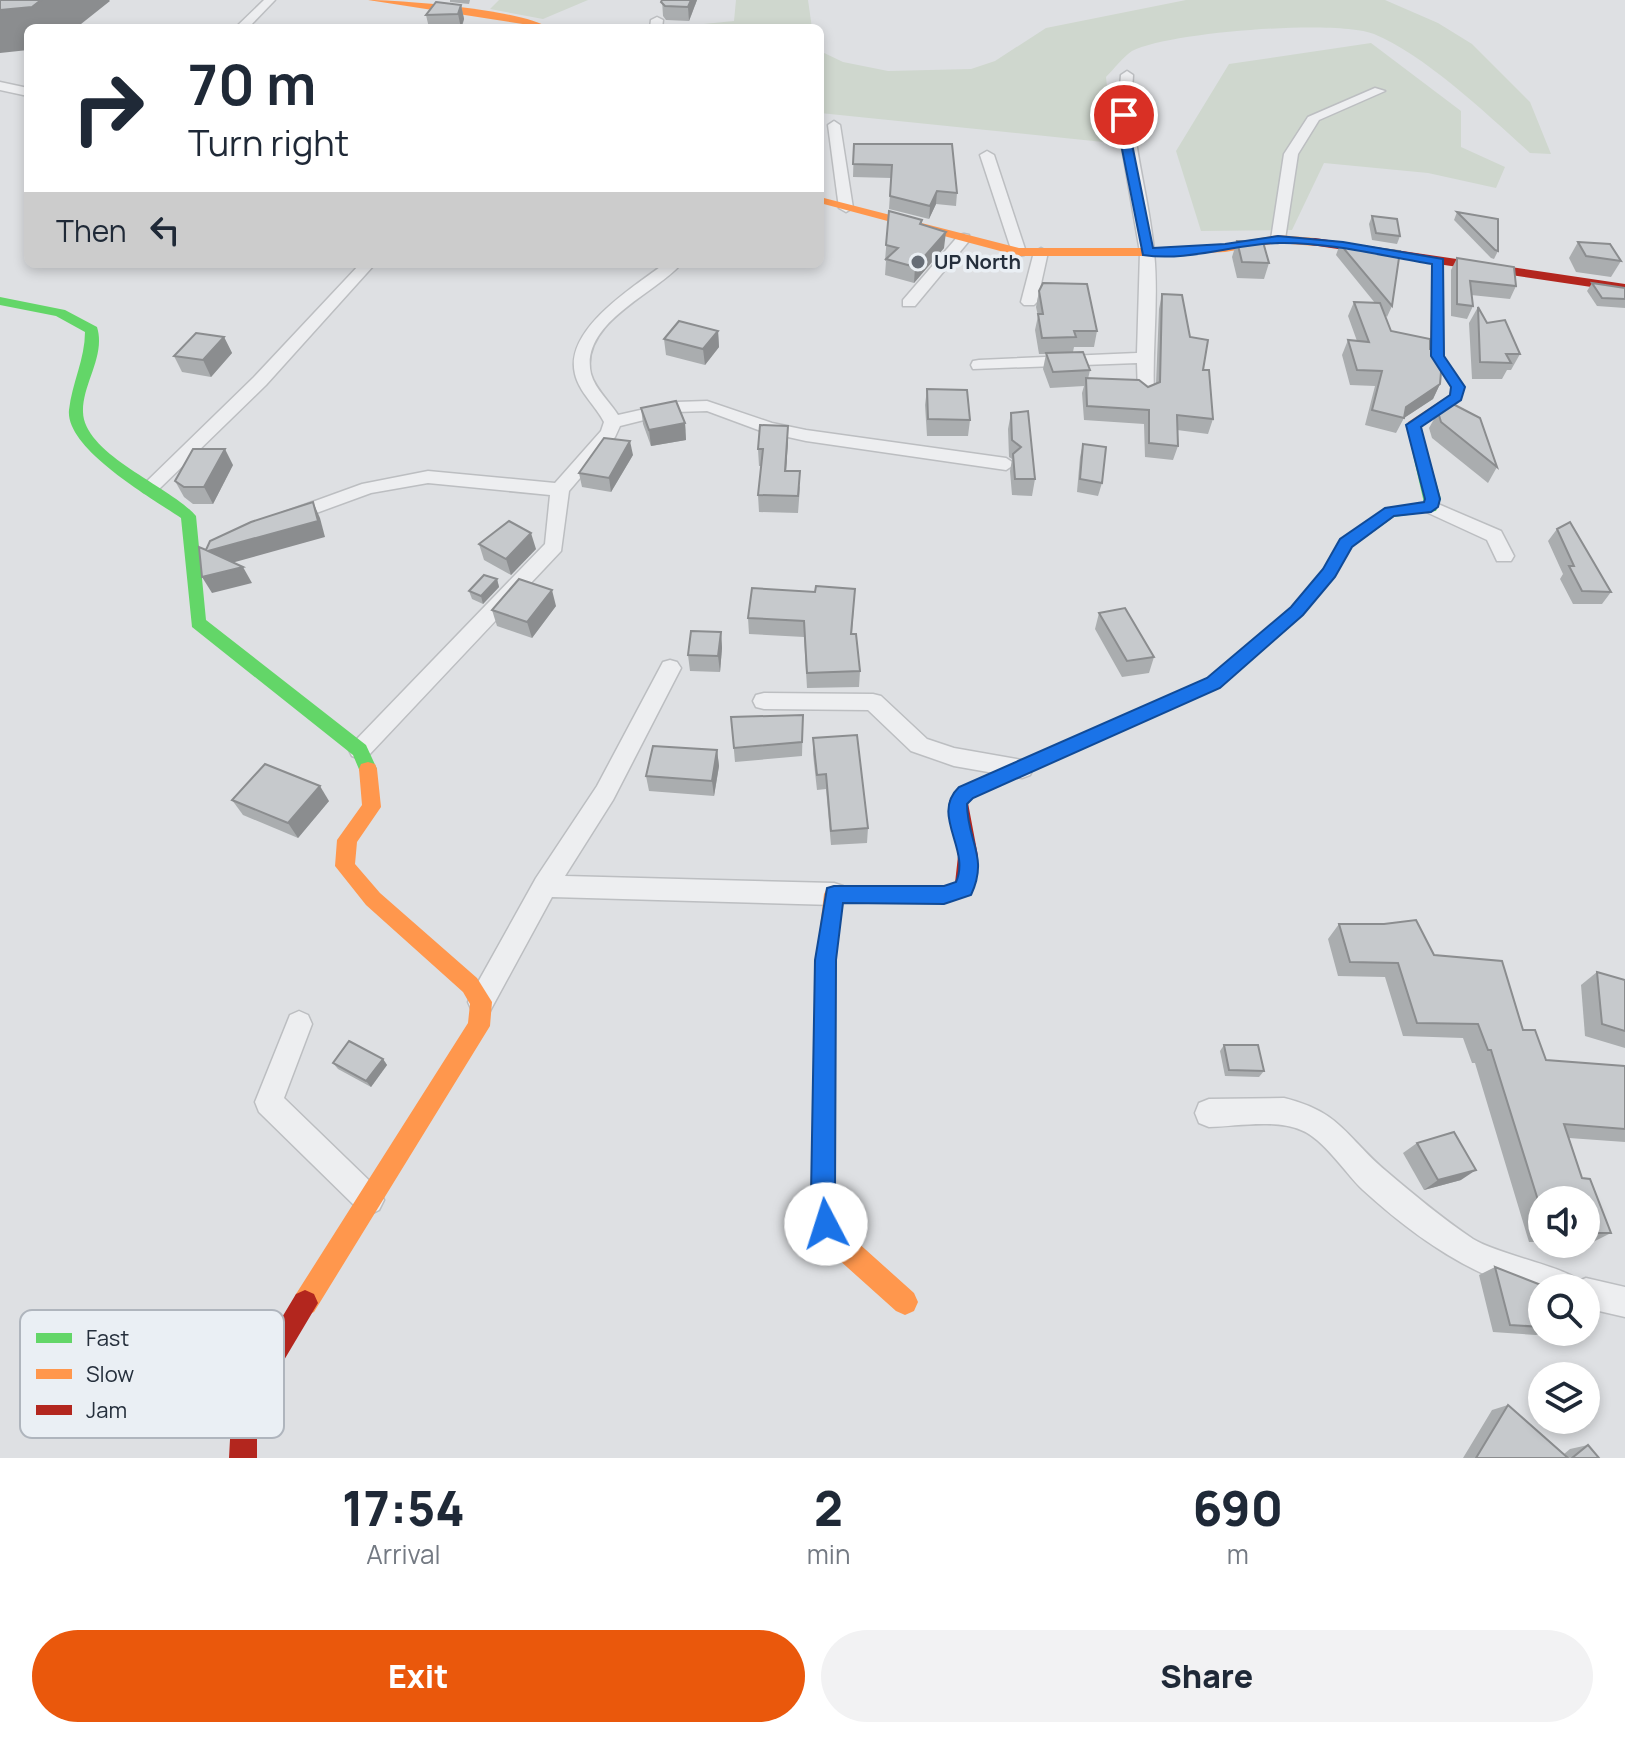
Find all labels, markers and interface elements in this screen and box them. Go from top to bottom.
text: 70 m [188,45,316,122]
icon: right [56,56,160,160]
pin [1090,81,1158,149]
icon: arrive [1102,93,1146,137]
text: Turn right [188,118,349,167]
icon: left [143,208,187,252]
text: Then [56,210,127,251]
place label: UP North [934,248,1021,275]
marker: UP North [909,253,927,271]
position arrow [784,1182,868,1266]
map controls [1528,1186,1600,1434]
button: sound [1528,1186,1600,1258]
button: search [1528,1274,1600,1346]
legend [20,1310,284,1438]
text: Fast [86,1323,129,1353]
text: Slow [86,1359,134,1389]
button: layers [1528,1362,1600,1434]
text: Jam [86,1395,127,1425]
text: 17:54 [342,1475,465,1540]
text: 2 [814,1475,843,1540]
text: 690 [1192,1475,1283,1540]
text: Arrival [366,1536,441,1572]
text: min [807,1536,850,1572]
text: m [1227,1536,1249,1572]
button: Exit [32,1630,805,1722]
button: Share [821,1630,1593,1722]

